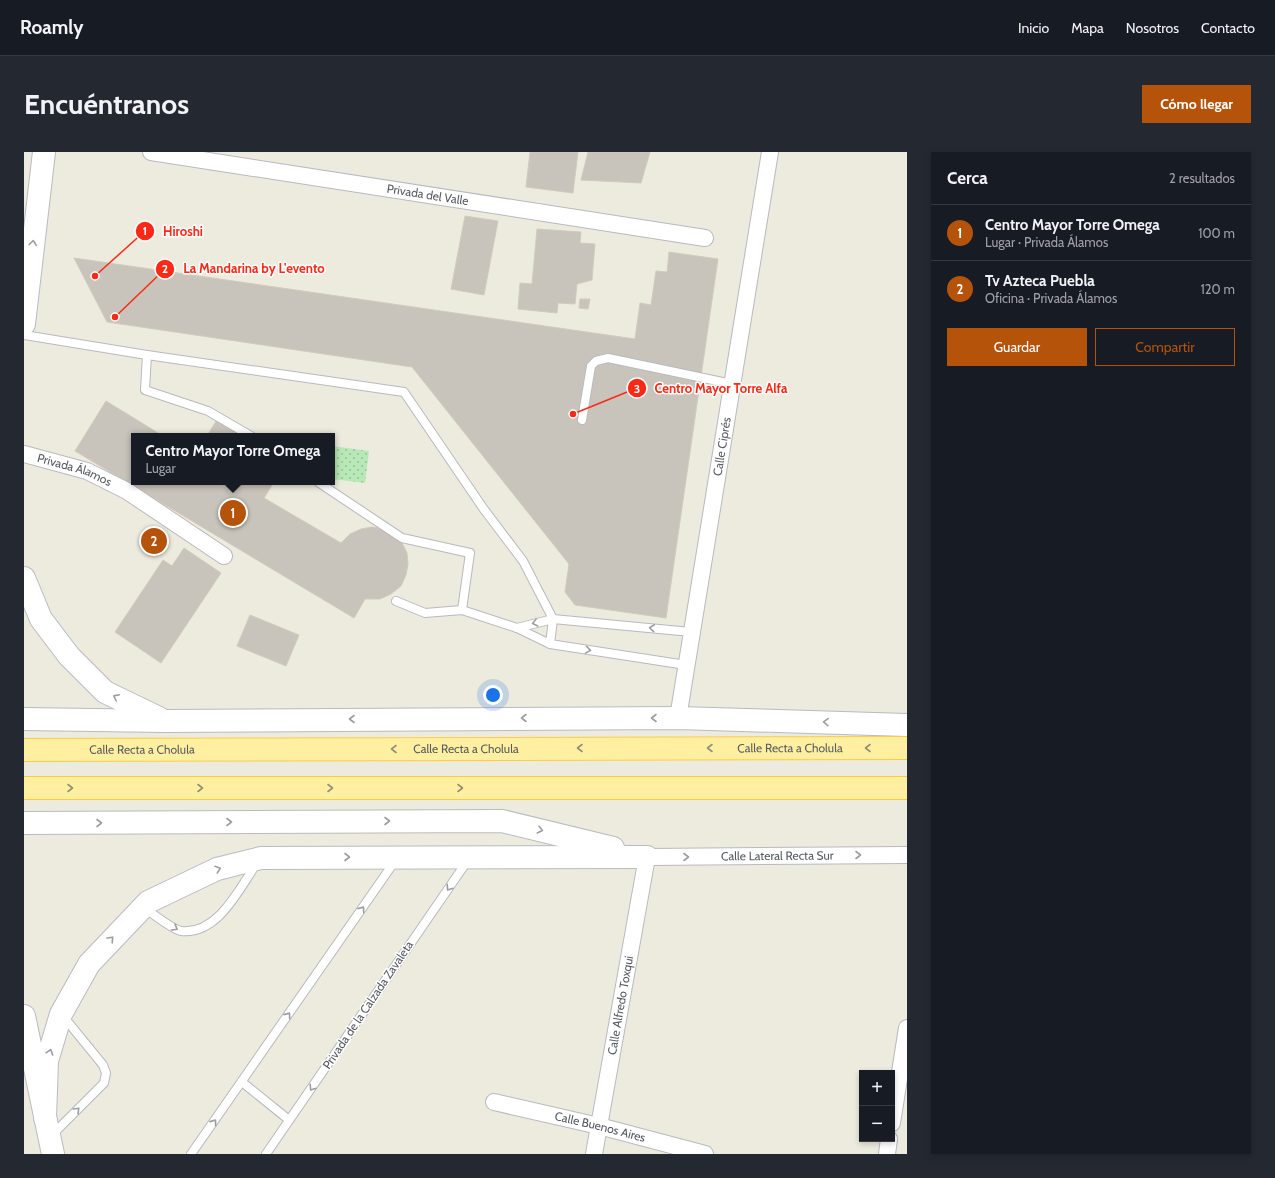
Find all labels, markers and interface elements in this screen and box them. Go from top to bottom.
text: Roamly [20,16,83,39]
text: Inicio [1018,19,1049,37]
text: Mapa [1071,19,1104,37]
text: Nosotros [1126,19,1179,37]
text: Contacto [1201,19,1255,37]
button: Cómo llegar [1142,85,1251,123]
text: Encuéntranos [24,87,189,121]
text: Cerca [947,168,988,188]
text: 2 resultados [1169,170,1235,186]
street label: Privada del Valle [386,181,470,208]
text: Centro Mayor Torre Omega [985,216,1160,234]
callout: Hiroshi [135,219,211,244]
text: 1 [143,223,147,238]
text: Hiroshi [163,223,203,239]
text: 1 [958,225,962,241]
text: 100 m [1198,225,1235,241]
text: Lugar · Privada Álamos [985,234,1108,250]
one-way arrow [28,240,37,246]
callout: La Mandarina by L'evento [155,256,333,281]
text: La Mandarina by L'evento [183,260,325,276]
text: 2 [162,261,168,276]
text: Tv Azteca Puebla [985,272,1095,290]
text: 2 [957,281,963,297]
text: 120 m [1201,281,1235,297]
text: Oficina · Privada Álamos [985,290,1117,306]
button: Guardar [947,328,1087,366]
button: Compartir [1095,328,1235,366]
callout: Centro Mayor Torre Alfa [627,376,796,401]
text: Centro Mayor Torre Alfa [655,380,788,396]
text: 3 [634,381,640,396]
street label: Calle Ciprés [709,416,734,477]
popup [131,433,335,485]
text: Centro Mayor Torre Omega [146,442,320,460]
street label: Privada Álamos [36,450,114,489]
text: Lugar [146,460,176,476]
pin: 1 [220,498,246,528]
pin: 2 [141,526,167,556]
one-way arrow [532,619,539,627]
one-way arrow [649,624,655,633]
one-way arrow [585,646,591,654]
your location [483,685,503,705]
one-way arrow [113,694,120,702]
one-way arrow [521,714,527,723]
one-way arrow [651,714,657,722]
one-way arrow [349,715,355,724]
one-way arrow [823,718,829,727]
street label: Calle Recta a Cholula [737,740,843,755]
street label: Calle Recta a Cholula [413,741,519,756]
street label: Calle Recta a Cholula [89,742,195,757]
one-way arrow [577,744,583,753]
one-way arrow [707,744,713,752]
one-way arrow [865,744,871,752]
one-way arrow [391,745,397,753]
one-way arrow [67,784,73,792]
one-way arrow [197,784,203,792]
one-way arrow [327,784,333,792]
one-way arrow [457,784,463,792]
one-way arrow [384,817,390,825]
one-way arrow [226,818,232,826]
one-way arrow [96,819,102,827]
one-way arrow [537,825,544,834]
street label: Calle Lateral Recta Sur [721,848,834,863]
one-way arrow [855,851,861,859]
one-way arrow [344,853,350,861]
one-way arrow [683,853,689,861]
one-way arrow [214,865,221,874]
one-way arrow [446,884,454,891]
one-way arrow [357,906,364,913]
one-way arrow [171,923,178,930]
one-way arrow [107,936,114,944]
street label: Privada de la Calzada Zavaleta [319,938,416,1072]
street label: Calle Alfredo Toxqui [604,955,636,1056]
one-way arrow [283,1013,290,1020]
one-way arrow [45,1048,54,1055]
map controls [859,1070,895,1142]
button: + [859,1070,895,1106]
one-way arrow [310,1083,317,1090]
button: − [859,1106,895,1142]
one-way arrow [72,1107,80,1115]
street label: Calle Buenos Aires [553,1108,647,1145]
one-way arrow [209,1119,217,1126]

